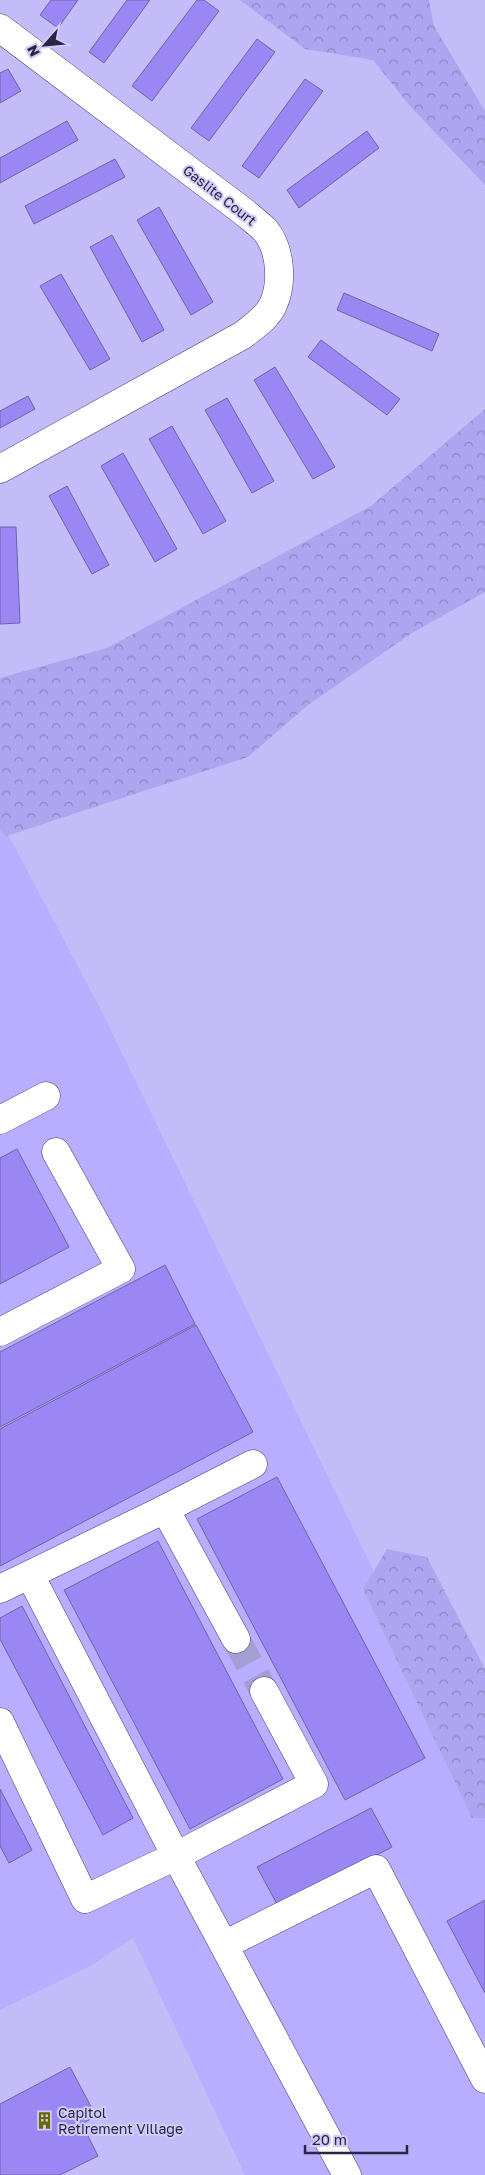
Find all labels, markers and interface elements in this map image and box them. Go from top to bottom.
north arrow [20,20,70,70]
text: N [23,43,43,60]
street label: Gaslite Court [180,161,260,229]
place label: Capitol Retirement Village [58,2104,183,2137]
building icon: Capitol Retirement Village [34,2110,54,2130]
scale bar [305,2122,408,2154]
text: 20 m [312,2130,347,2148]

